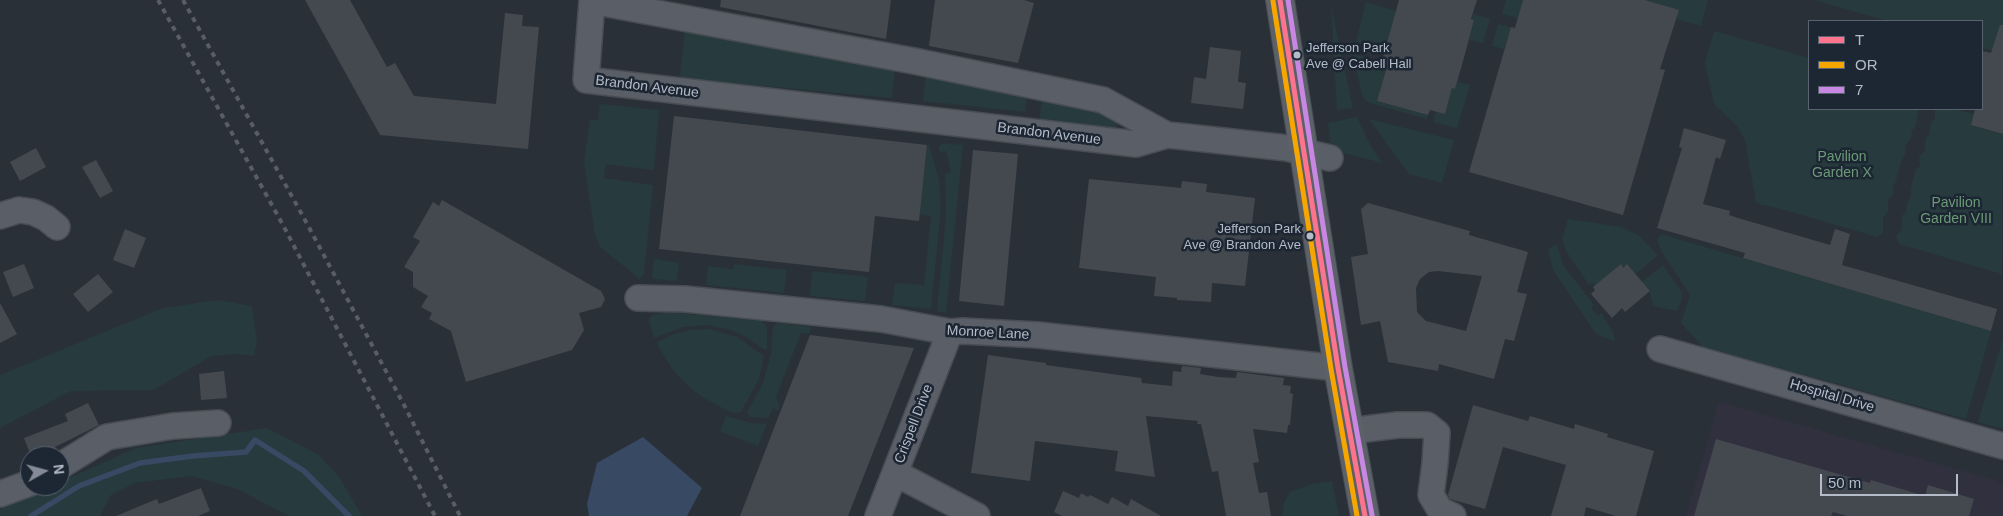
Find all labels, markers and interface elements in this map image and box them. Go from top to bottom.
legend [1808,20,1983,110]
text: T [1855,31,1864,48]
place label: Jefferson Park Ave @ Cabell Hall [1306,40,1411,71]
marker: Jefferson Park Ave @ Cabell Hall [1292,50,1302,60]
text: OR [1855,56,1878,73]
street label: Brandon Avenue [594,72,700,102]
text: 7 [1855,81,1863,98]
street label: Brandon Avenue [996,119,1102,149]
park label: Pavilion Garden X [1812,149,1872,182]
park label: Pavilion Garden VIII [1920,195,1992,228]
place label: Jefferson Park Ave @ Brandon Ave [1183,221,1301,252]
marker: Jefferson Park Ave @ Brandon Ave [1305,231,1315,241]
street label: Monroe Lane [946,322,1030,344]
street label: Hospital Drive [1788,376,1876,416]
street label: Crispell Drive [891,382,937,466]
north arrow [20,446,70,496]
text: N [50,463,67,475]
scale bar [1823,464,1960,496]
text: 50 m [1828,474,1861,491]

